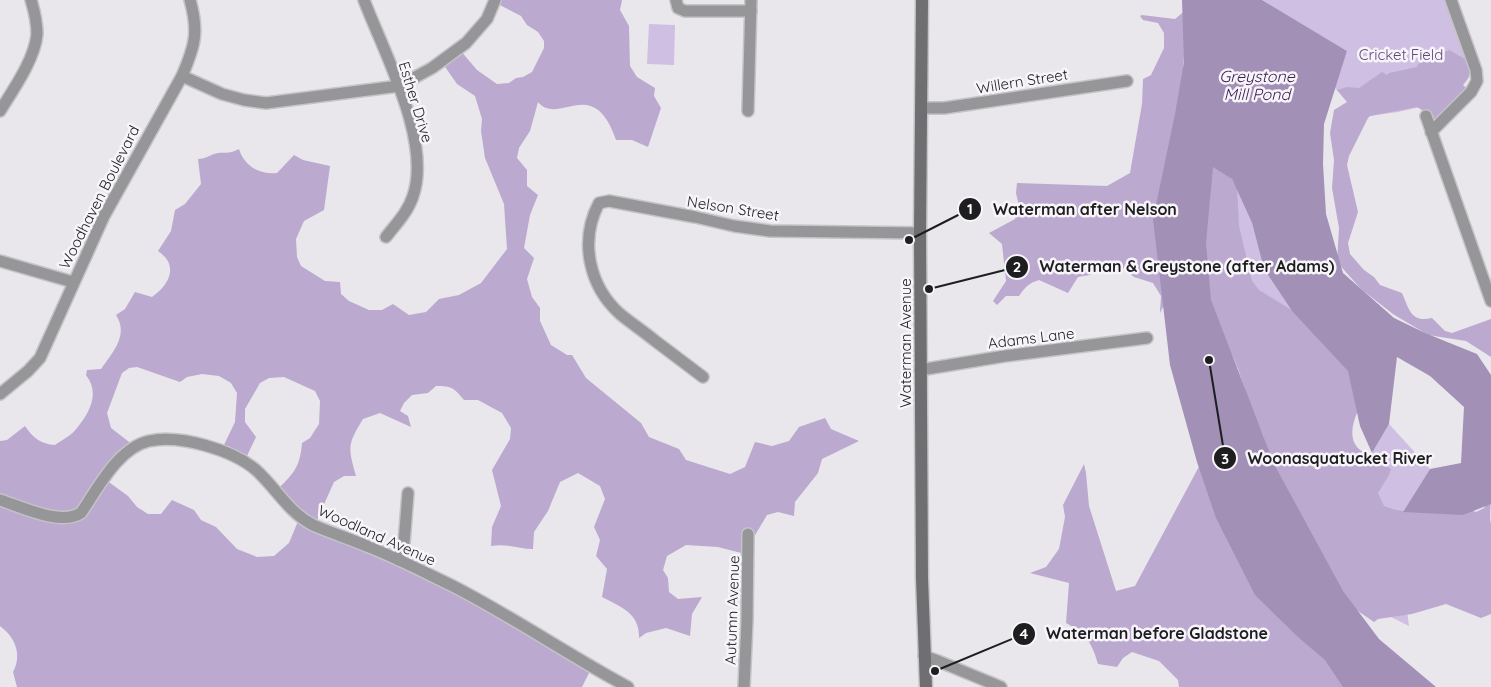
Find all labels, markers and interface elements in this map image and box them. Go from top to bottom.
park label: Cricket Field [1359,45,1443,64]
street label: Esther Drive [395,59,437,145]
street label: Willern Street [975,64,1069,98]
water label: Greystone Mill Pond [1219,66,1296,104]
street label: Woodhaven Boulevard [55,122,143,272]
street label: Nelson Street [686,191,780,225]
callout: Waterman after Nelson [958,194,1187,225]
text: 1 [967,199,973,218]
text: Waterman after Nelson [993,199,1177,219]
callout: Waterman & Greystone (after Adams) [1004,251,1344,282]
text: Waterman & Greystone (after Adams) [1039,256,1335,276]
text: 2 [1013,257,1021,276]
street label: Waterman Avenue [896,278,915,408]
street label: Adams Lane [987,323,1075,353]
callout: Woonasquatucket River [1212,443,1443,474]
text: Woonasquatucket River [1247,448,1433,468]
text: 3 [1221,449,1229,468]
street label: Woodland Avenue [315,500,439,570]
street label: Autumn Avenue [721,555,743,665]
callout: Waterman before Gladstone [1011,618,1278,649]
text: Waterman before Gladstone [1046,623,1268,643]
text: 4 [1020,624,1029,643]

